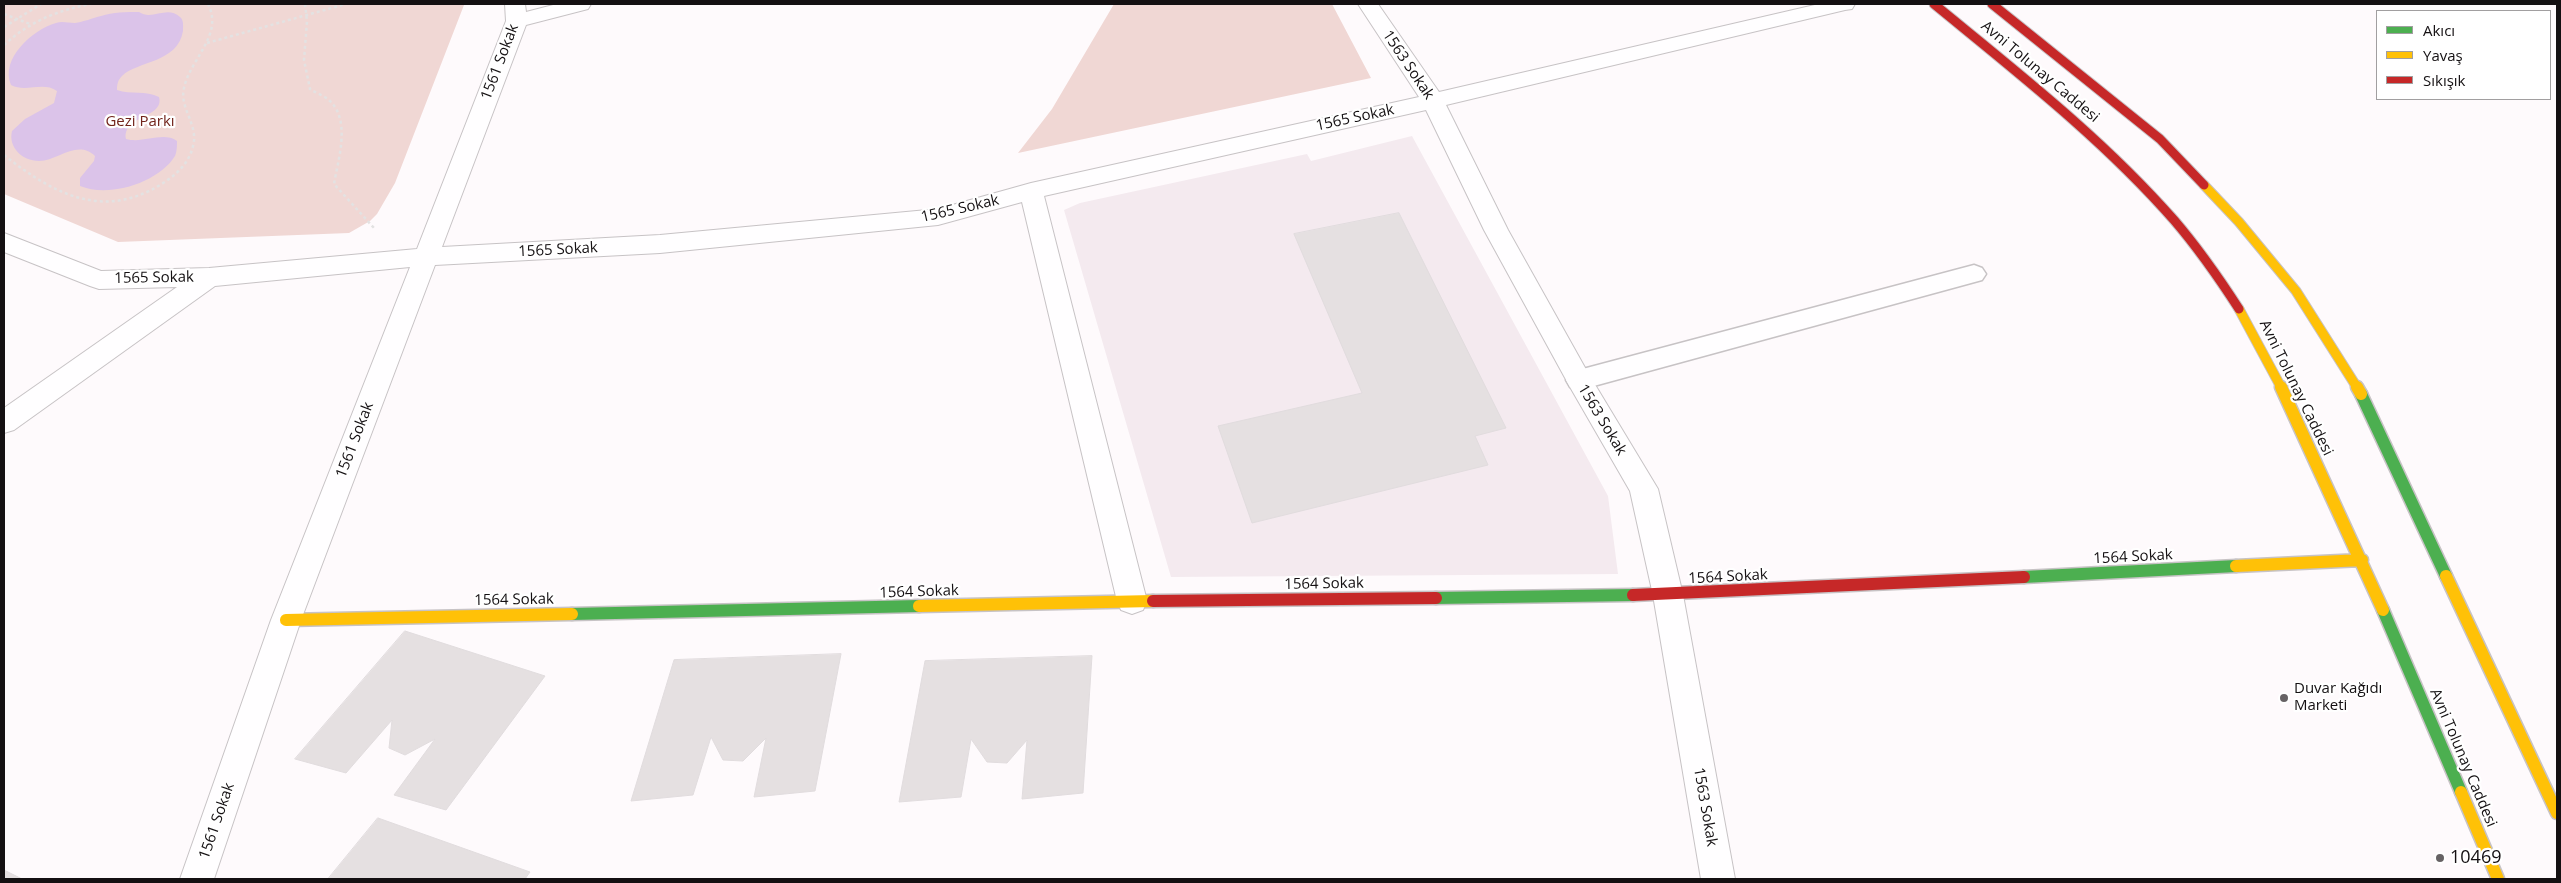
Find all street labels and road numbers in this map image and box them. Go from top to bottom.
street label: Avni Tolunay Caddesi [1977,17,2103,127]
street label: 1561 Sokak [477,22,523,102]
street label: 1563 Sokak [1378,27,1438,103]
street label: 1565 Sokak [1314,101,1396,135]
street label: 1565 Sokak [919,191,1001,227]
street label: 1565 Sokak [518,239,598,261]
street label: 1565 Sokak [114,268,194,288]
street label: Avni Tolunay Caddesi [2255,317,2337,459]
street label: 1563 Sokak [1574,381,1630,459]
street label: 1561 Sokak [332,400,378,480]
street label: 1564 Sokak [2093,546,2173,568]
street label: 1564 Sokak [1688,566,1768,588]
street label: 1564 Sokak [1284,574,1364,594]
street label: 1564 Sokak [879,582,959,602]
street label: 1564 Sokak [474,590,554,610]
street label: Avni Tolunay Caddesi [2426,686,2500,830]
street label: 1563 Sokak [1689,766,1721,848]
street label: 1561 Sokak [196,780,238,862]

